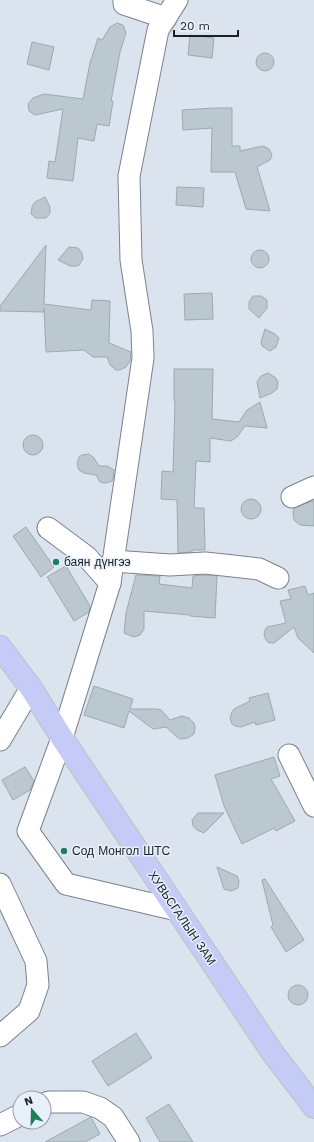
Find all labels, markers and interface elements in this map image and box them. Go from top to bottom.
scale bar [174,12,238,38]
text: 20 m [180,19,210,33]
place label: баян дүнгээ [64,555,131,569]
marker: баян дүнгээ [51,557,61,567]
place label: Сод Монгол ШТС [72,844,171,858]
marker: Сод Монгол ШТС [59,846,69,856]
street label: ХУВЬСГАЛЫН ЗАМ [145,868,219,968]
north arrow [12,1090,52,1130]
text: N [23,1094,35,1109]

